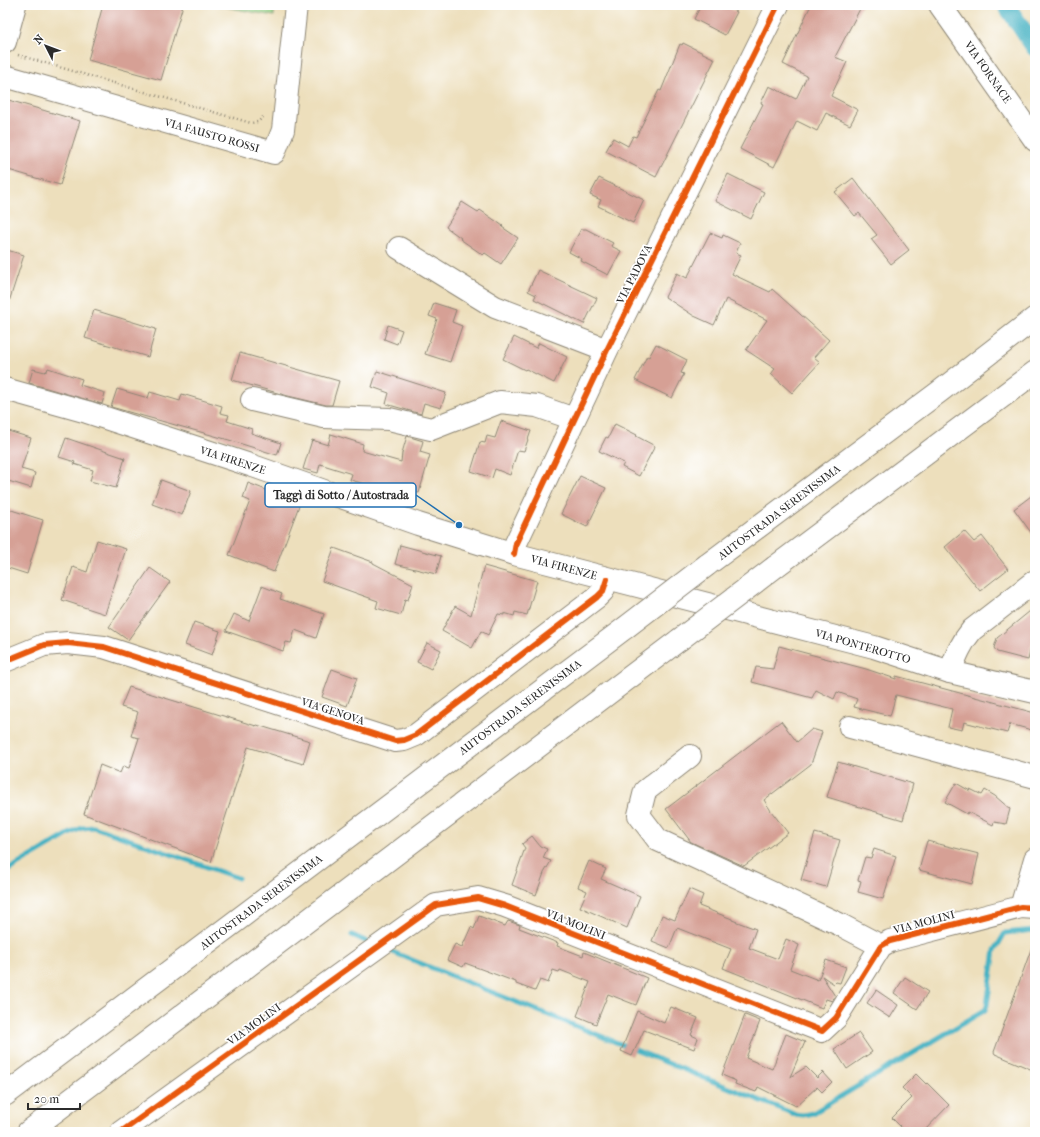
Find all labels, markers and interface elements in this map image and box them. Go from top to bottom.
north arrow [26,26,66,66]
text: N [31,32,47,47]
street label: VIA FORNACE [961,38,1014,106]
street label: VIA FAUSTO ROSSI [162,115,262,155]
street label: VIA PADOVA [613,242,655,307]
street label: VIA FIRENZE [197,443,268,477]
street label: AUTOSTRADA SERENISSIMA [715,462,844,563]
callout: Taggì di Sotto / Autostrada [265,483,416,507]
text: Taggì di Sotto / Autostrada [272,488,409,503]
street label: VIA FIRENZE [528,552,599,583]
street label: VIA PONTEROTTO [813,626,912,666]
street label: AUTOSTRADA SERENISSIMA [456,657,585,758]
street label: VIA GENOVA [299,695,367,728]
street label: AUTOSTRADA SERENISSIMA [197,852,326,953]
street label: VIA MOLINI [543,906,608,943]
street label: VIA MOLINI [891,908,957,937]
street label: VIA MOLINI [224,1000,284,1049]
scale bar [28,1085,80,1111]
text: 20 m [34,1092,59,1106]

